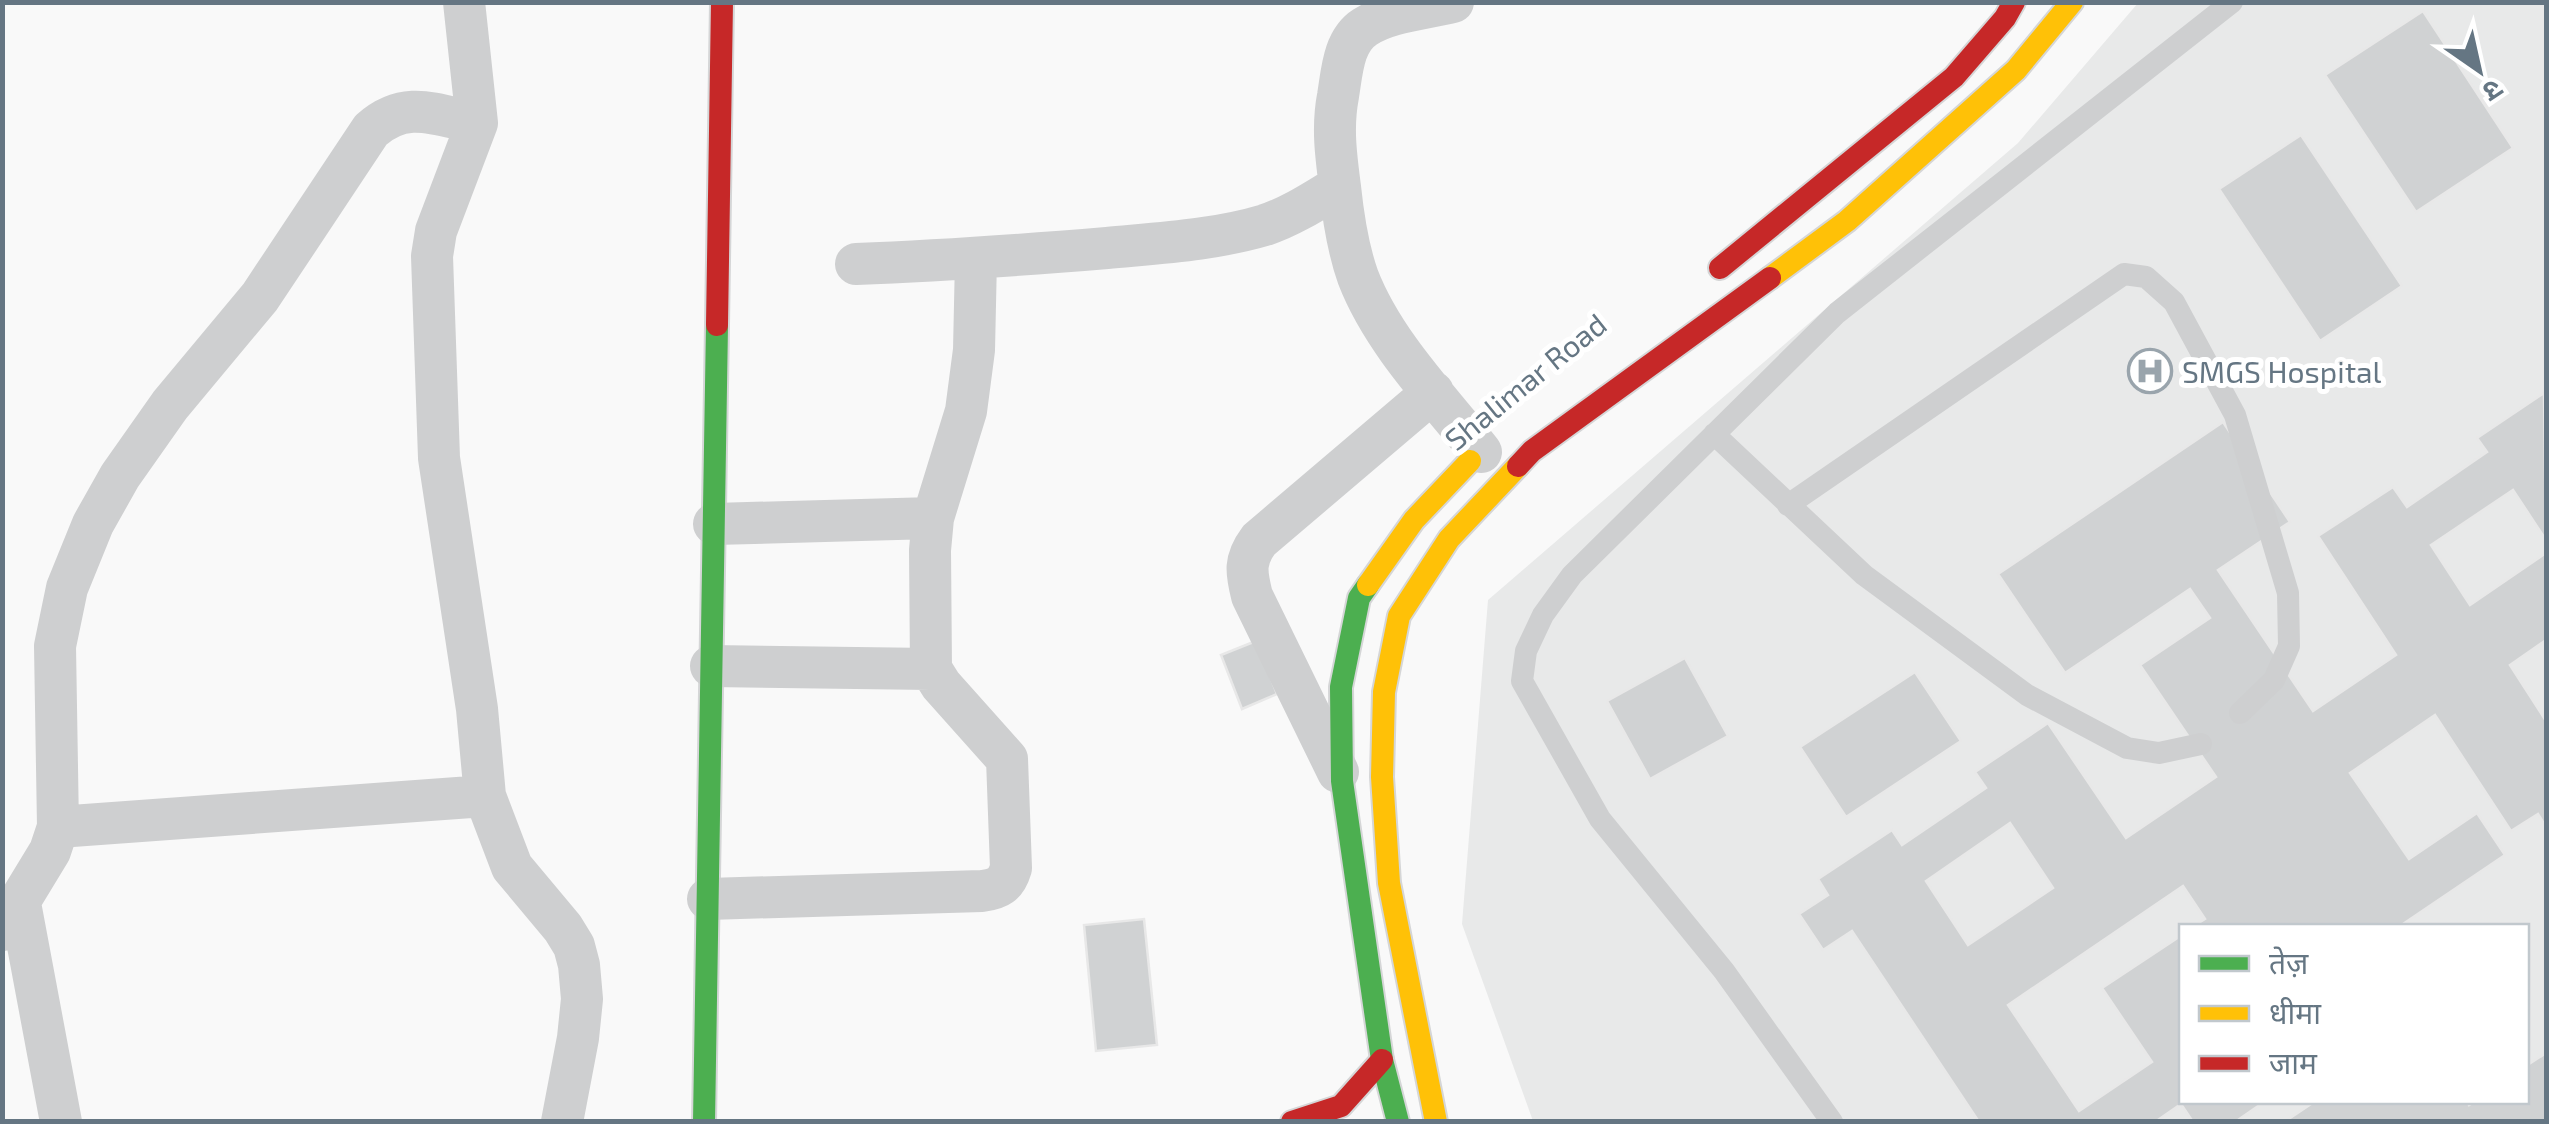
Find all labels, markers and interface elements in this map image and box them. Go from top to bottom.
north arrow [2429,20,2529,120]
text: उ [2477,73,2510,111]
street label: Shalimar Road [1437,305,1613,457]
hospital icon: SMGS Hospital [2127,348,2173,394]
place label: SMGS Hospital [2182,353,2382,389]
legend [2179,924,2529,1104]
text: तेज़ [2269,944,2309,980]
text: धीमा [2269,994,2322,1030]
text: जाम [2269,1044,2318,1080]

